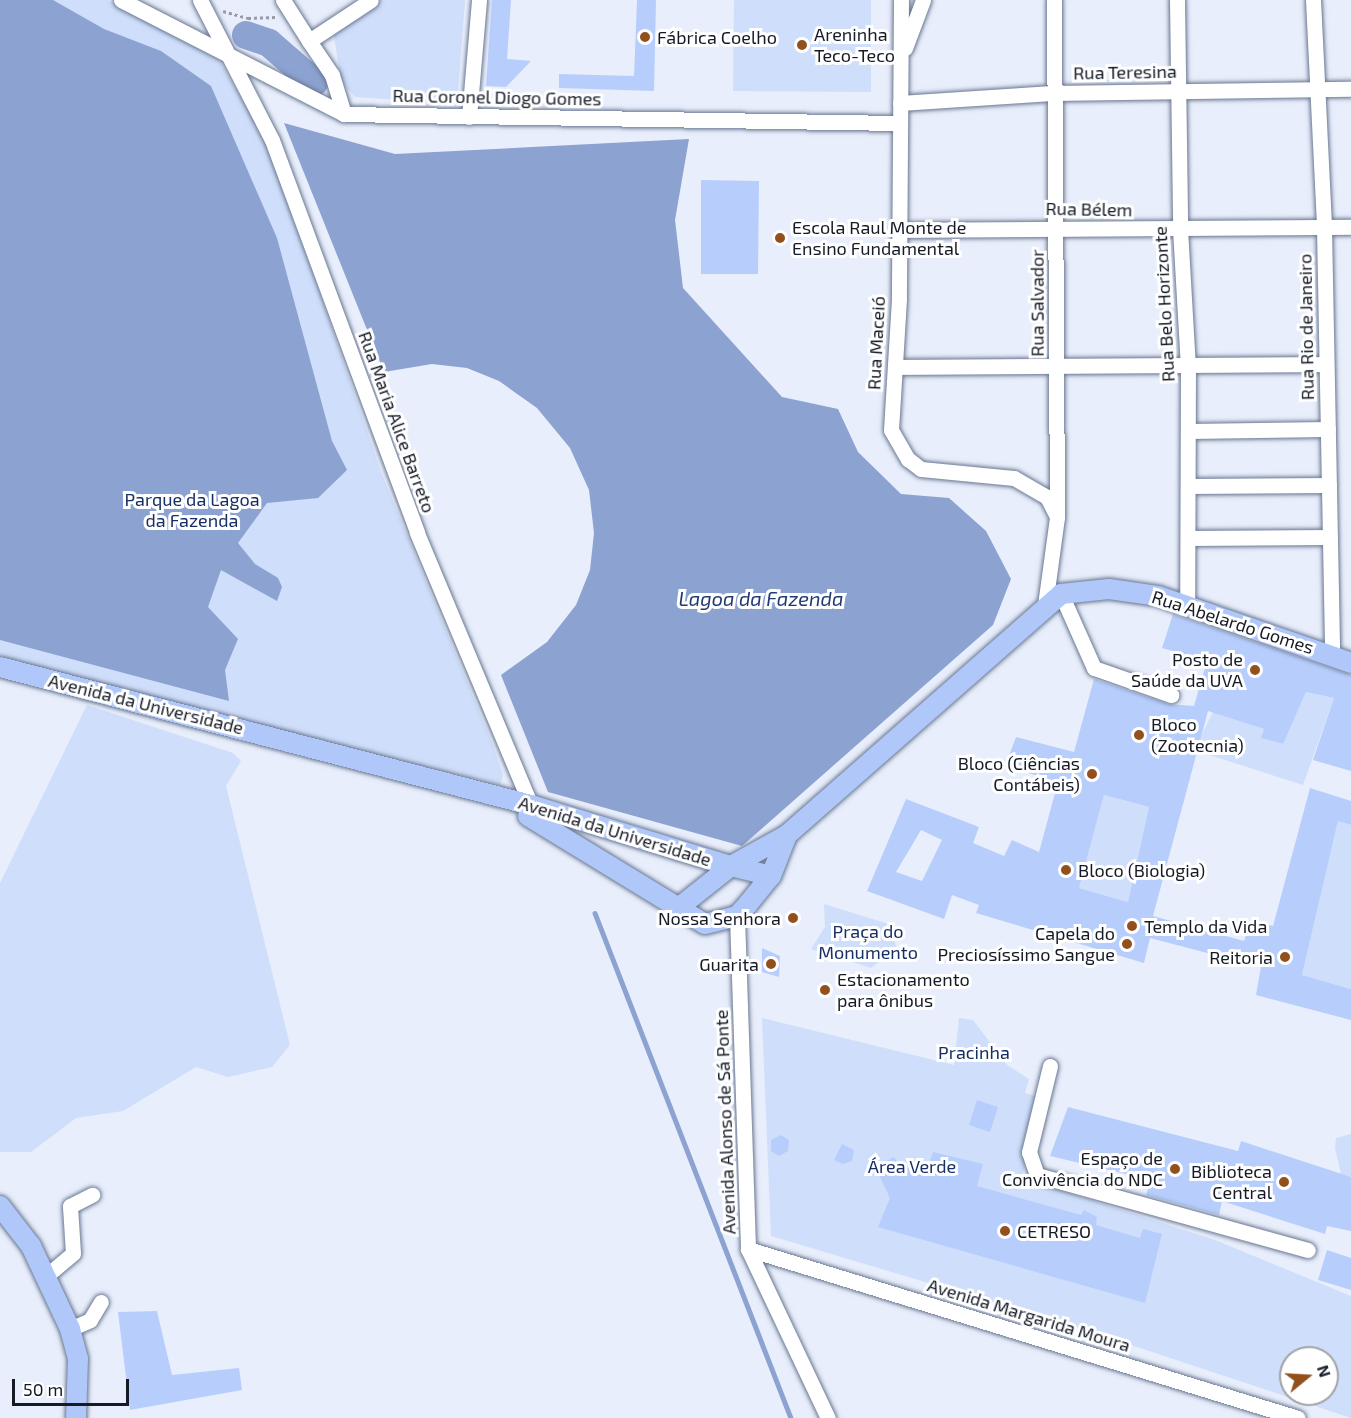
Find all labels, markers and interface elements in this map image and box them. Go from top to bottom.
place label: Areninha Teco-Teco [814,24,895,66]
place label: Fábrica Coelho [657,26,777,48]
marker: Fábrica Coelho [638,30,652,44]
marker: Areninha Teco-Teco [795,38,809,52]
street label: Rua Teresina [1073,60,1177,84]
street label: Rua Coronel Diogo Gomes [392,84,602,110]
street label: Rua Bélem [1045,197,1133,221]
place label: Escola Raul Monte de Ensino Fundamental [792,217,967,260]
street label: Rua Belo Horizonte [1149,226,1179,382]
marker: Escola Raul Monte de Ensino Fundamental [773,231,787,245]
street label: Rua Salvador [1026,249,1048,357]
street label: Rua Rio de Janeiro [1294,253,1318,401]
street label: Rua Maceió [863,296,889,390]
street label: Rua Maria Alice Barreto [354,328,440,516]
park label: Parque da Lagoa da Fazenda [124,489,260,532]
water label: Lagoa da Fazenda [679,586,843,610]
street label: Rua Abelardo Gomes [1149,586,1317,658]
place label: Posto de Saúde da UVA [1131,649,1243,692]
marker: Posto de Saúde da UVA [1248,663,1262,677]
street label: Avenida da Universidade [46,669,246,739]
place label: Bloco (Zootecnia) [1151,714,1244,756]
marker: Bloco (Zootecnia) [1132,728,1146,742]
place label: Bloco (Ciências Contábeis) [958,753,1080,795]
marker: Bloco (Ciências Contábeis) [1085,767,1099,781]
street label: Avenida da Universidade [516,791,714,871]
place label: Bloco (Biologia) [1078,859,1205,881]
marker: Bloco (Biologia) [1059,863,1073,877]
place label: Nossa Senhora [658,907,781,929]
marker: Nossa Senhora [786,911,800,925]
place label: Templo da Vida [1144,915,1268,937]
marker: Templo da Vida [1125,919,1139,933]
park label: Praça do Monumento [818,921,918,964]
place label: Capela do Preciosíssimo Sangue [937,923,1115,966]
marker: Capela do Preciosíssimo Sangue [1120,937,1134,951]
place label: Reitoria [1209,946,1273,968]
marker: Reitoria [1278,950,1292,964]
place label: Guarita [699,953,759,975]
marker: Guarita [764,957,778,971]
place label: Estacionamento para ônibus [837,969,970,1012]
marker: Estacionamento para ônibus [818,983,832,997]
street label: Avenida Alonso de Sá Ponte [710,1009,740,1235]
park label: Pracinha [938,1041,1010,1063]
place label: Espaço de Convivência do NDC [1002,1148,1163,1190]
park label: Área Verde [868,1155,956,1177]
place label: Biblioteca Central [1191,1161,1272,1204]
marker: Espaço de Convivência do NDC [1168,1162,1182,1176]
marker: Biblioteca Central [1277,1175,1291,1189]
place label: CETRESO [1017,1220,1091,1242]
marker: CETRESO [998,1224,1012,1238]
street label: Avenida Margarida Moura [925,1274,1133,1356]
north arrow [1279,1346,1339,1406]
text: N [1314,1362,1336,1379]
scale bar [15,1367,132,1405]
text: 50 m [23,1378,63,1400]

